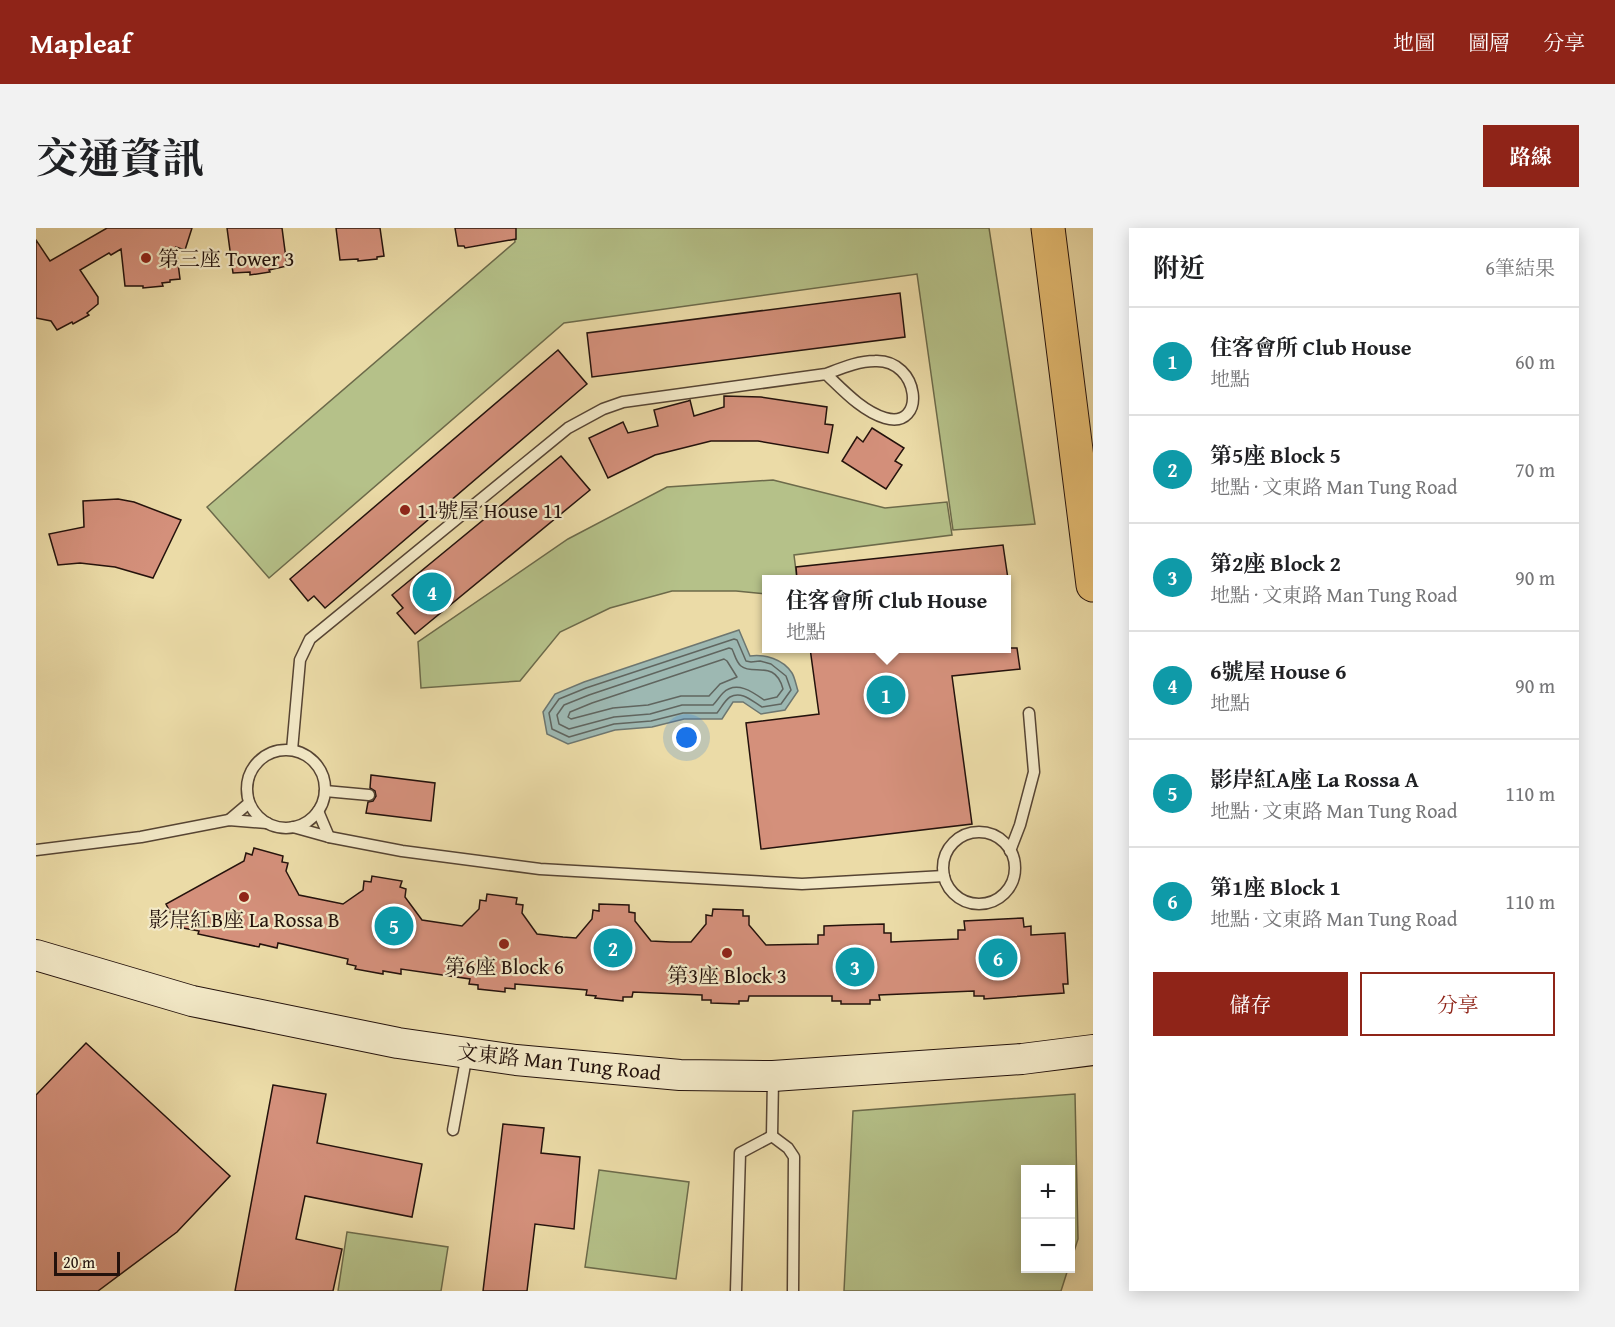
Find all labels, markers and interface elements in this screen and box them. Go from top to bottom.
text: Mapleaf [30,22,131,63]
text: 地圖 [1393,27,1435,58]
text: 圖層 [1468,27,1510,58]
text: 分享 [1543,27,1585,58]
button: 路線 [1483,125,1579,187]
text: 交通資訊 [36,127,204,188]
place label: 第三座 Tower 3 [158,243,295,274]
text: 附近 [1153,248,1205,287]
marker: 第三座 Tower 3 [139,251,153,265]
text: 6筆結果 [1485,253,1555,282]
text: 住客會所 Club House [1210,331,1411,363]
text: 1 [1167,347,1178,376]
text: 60 m [1515,347,1555,376]
text: 地點 [1210,364,1250,393]
text: 第5座 Block 5 [1210,439,1341,471]
text: 2 [1167,455,1178,484]
text: 70 m [1515,455,1555,484]
text: 地點 · 文東路 Man Tung Road [1210,472,1457,501]
place label: 11號屋 House 11 [417,495,563,526]
marker: 11號屋 House 11 [398,503,412,517]
text: 第2座 Block 2 [1210,547,1341,579]
text: 3 [1167,563,1178,592]
text: 90 m [1515,563,1555,592]
pin: 4 [412,570,452,614]
popup [762,575,1011,653]
text: 地點 · 文東路 Man Tung Road [1210,580,1457,609]
text: 住客會所 Club House [786,584,987,616]
text: 地點 [786,617,826,646]
text: 6號屋 House 6 [1210,655,1346,687]
text: 4 [1167,671,1178,700]
text: 90 m [1515,671,1555,700]
pin: 1 [866,672,906,718]
text: 地點 [1210,688,1250,717]
your location [672,723,701,752]
text: 影岸紅A座 La Rossa A [1210,763,1419,795]
text: 5 [1167,779,1178,808]
text: 110 m [1505,779,1555,808]
text: 地點 · 文東路 Man Tung Road [1210,796,1457,825]
text: 第1座 Block 1 [1210,871,1341,903]
text: 6 [1167,887,1178,916]
text: 110 m [1505,887,1555,916]
marker: 影岸紅B座 La Rossa B [237,890,251,904]
place label: 影岸紅B座 La Rossa B [148,904,340,935]
pin: 5 [374,904,414,948]
text: 地點 · 文東路 Man Tung Road [1210,904,1457,933]
pin: 2 [594,926,632,970]
pin: 6 [978,936,1018,980]
marker: 第6座 Block 6 [497,937,511,951]
pin: 3 [836,944,874,990]
marker: 第3座 Block 3 [720,946,734,960]
place label: 第6座 Block 6 [444,951,564,982]
place label: 第3座 Block 3 [667,960,787,991]
button: 儲存 [1153,972,1348,1036]
button: 分享 [1360,972,1555,1036]
street label: 文東路 Man Tung Road [455,1036,663,1088]
map controls [1021,1165,1075,1273]
button: + [1021,1165,1075,1219]
button: − [1021,1219,1075,1273]
scale bar [54,1249,120,1276]
text: 20 m [63,1250,95,1274]

